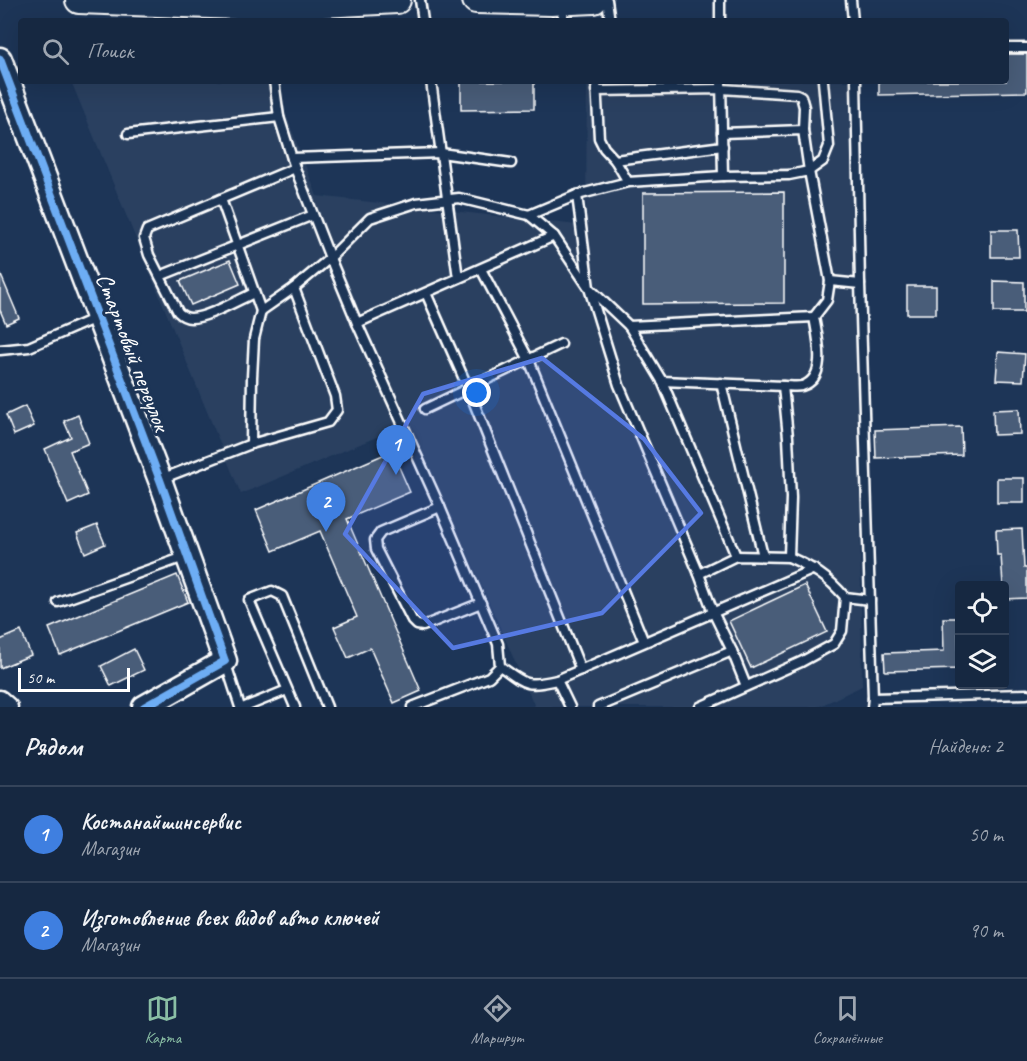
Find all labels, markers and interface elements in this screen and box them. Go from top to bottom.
search box [18,18,1009,84]
icon: search [39,35,72,68]
text: Поиск [87,37,133,65]
street label: Стартовый переулок [89,269,178,437]
your location [462,378,491,407]
pin: 1 [376,426,416,475]
pin: 2 [306,482,346,532]
map controls [955,581,1009,689]
button: locate [955,581,1009,635]
button: layers [955,635,1009,689]
scale bar [18,665,130,692]
text: 50 m [27,668,54,688]
text: Рядом [24,730,82,763]
text: Найдено: 2 [928,734,1003,759]
text: Костанайшинсервис [81,808,241,836]
text: 1 [39,822,48,847]
text: 50 m [969,822,1003,847]
text: Магазин [81,836,139,861]
text: Изготовление всех видов авто ключей [81,904,379,932]
text: 2 [39,918,48,943]
text: 90 m [969,918,1003,943]
text: Магазин [81,932,139,957]
tab: Карта [145,992,181,1048]
tab: Маршрут [471,992,523,1048]
tab: Сохранённые [813,992,882,1048]

